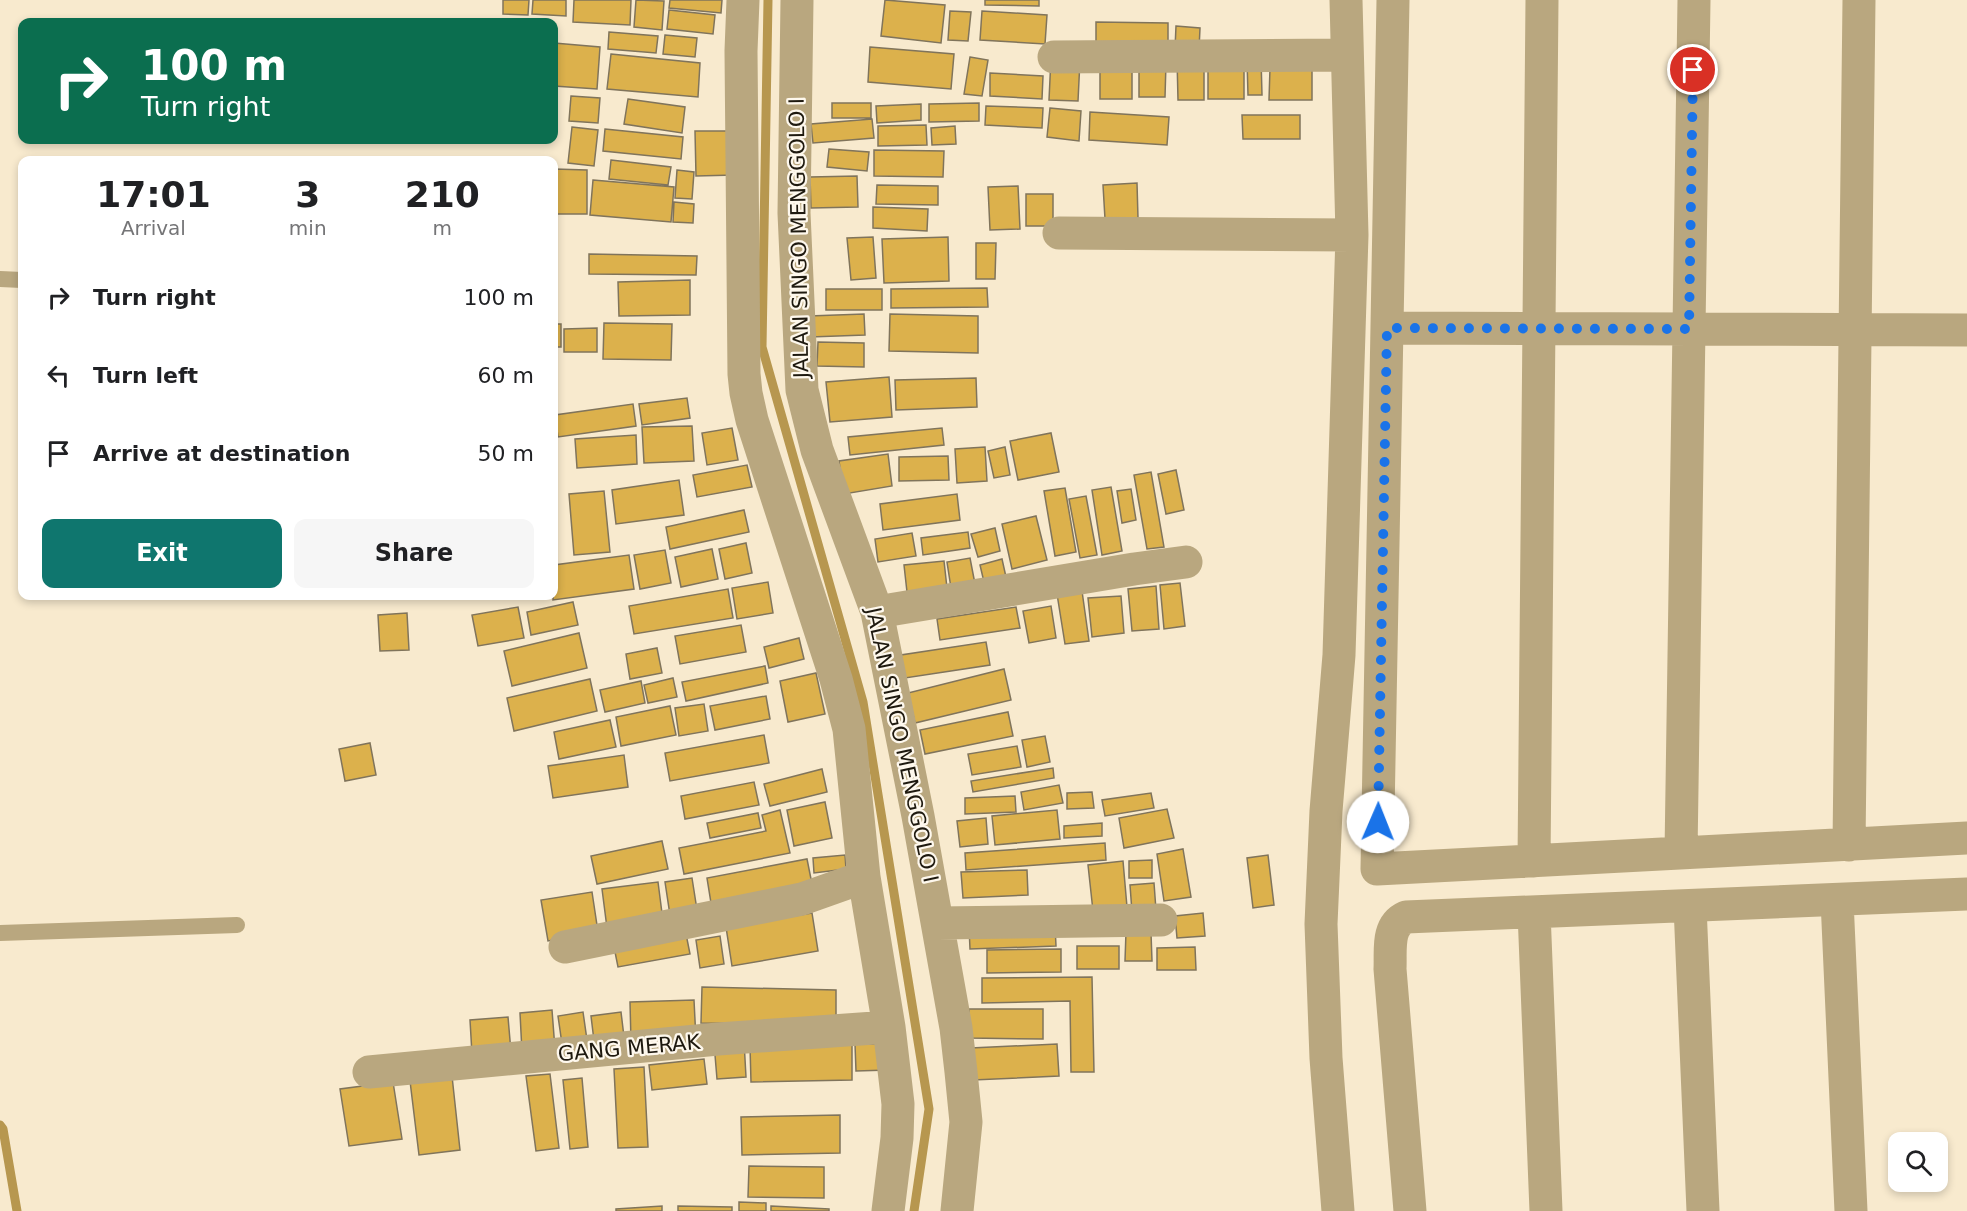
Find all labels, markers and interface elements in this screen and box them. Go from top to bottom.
text: 100 m [141,41,287,90]
icon: right [42,42,120,120]
pin [1667,44,1718,95]
icon: arrive [1676,53,1709,86]
text: Turn right [141,91,270,122]
street label: JALAN SINGO MENGGOLO I [785,98,813,380]
text: 17:01 [96,174,211,215]
text: 3 [295,174,320,215]
text: 210 [405,174,480,215]
text: Arrival [121,216,186,240]
text: min [289,216,327,240]
text: m [433,216,452,240]
icon: right [42,281,75,314]
text: Turn right [93,285,216,310]
text: 100 m [464,285,534,310]
icon: left [42,359,75,392]
text: Turn left [93,363,198,388]
text: 60 m [478,363,534,388]
icon: arrive [42,437,75,470]
text: Arrive at destination [93,441,350,466]
text: 50 m [478,441,534,466]
button: Exit [42,519,282,588]
button: Share [294,519,534,588]
street label: JALAN SINGO MENGGOLO I [861,603,943,885]
position arrow [1346,790,1410,854]
street label: GANG MERAK [557,1030,702,1066]
map controls [1888,1132,1948,1192]
button: search [1888,1132,1948,1192]

